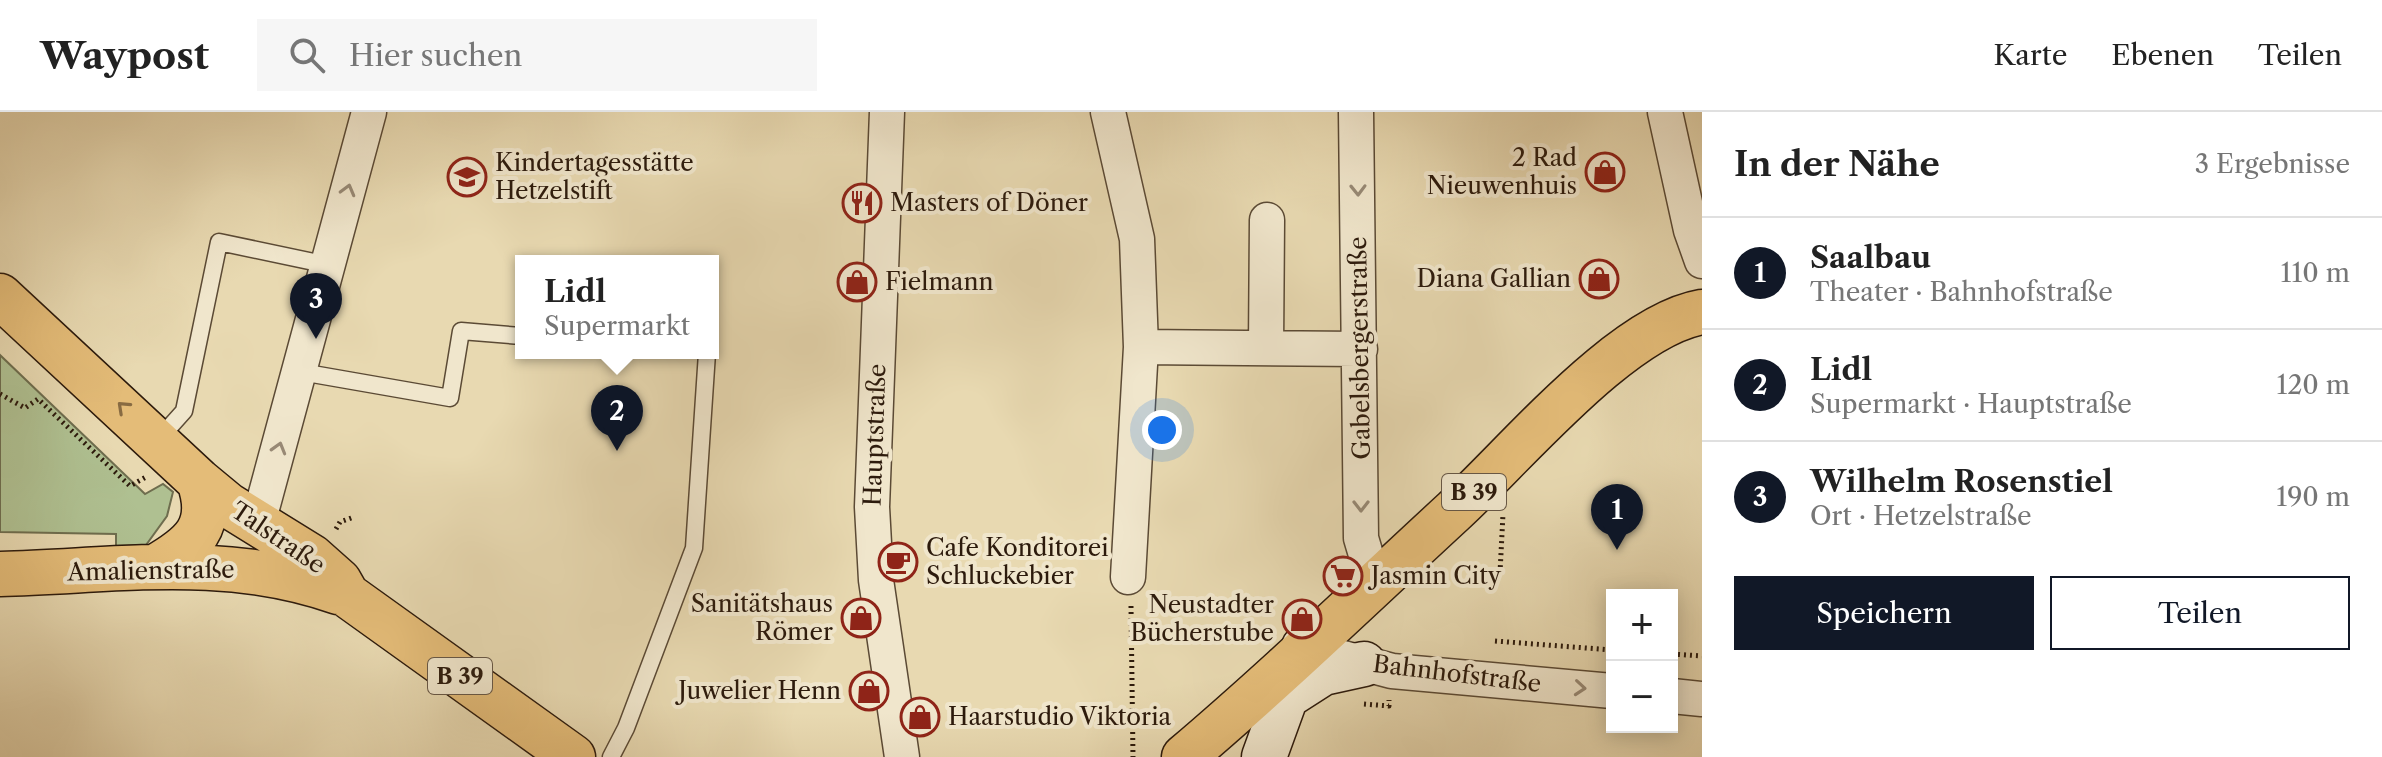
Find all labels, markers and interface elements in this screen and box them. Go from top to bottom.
search box [257,19,817,91]
text: Waypost [40,32,209,79]
icon: search [285,33,329,77]
text: Hier suchen [349,37,522,74]
text: Karte [1993,38,2067,72]
text: Ebenen [2111,38,2214,72]
text: Teilen [2258,38,2342,72]
place label: 2 Rad Nieuwenhuis [1427,143,1577,200]
text: In der Nähe [1734,143,1940,185]
place label: Kindertagesstätte Hetzelstift [495,148,694,205]
text: 3 Ergebnisse [2195,148,2350,180]
shop icon: 2 Rad Nieuwenhuis [1584,151,1626,193]
school or university icon: Kindertagesstätte Hetzelstift [446,156,488,198]
restaurant icon: Masters of Döner [841,182,883,224]
one-way arrow [338,183,355,197]
one-way arrow [1349,184,1366,197]
place label: Masters of Döner [890,188,1088,217]
street label: Gabelsbergerstraße [1343,236,1376,460]
text: Saalbau [1810,239,1931,276]
popup [515,255,719,359]
text: 1 [1754,257,1766,289]
text: 110 m [2281,257,2350,289]
shop icon: Diana Gallian [1578,258,1620,300]
shop icon: Fielmann [836,261,878,303]
place label: Diana Gallian [1417,264,1571,293]
place label: Fielmann [885,267,993,296]
pin: 3 [290,273,342,339]
text: Lidl [544,273,606,310]
text: Theater · Bahnhofstraße [1810,276,2113,308]
text: Supermarkt [544,310,690,342]
text: Lidl [1810,351,1872,388]
street label: Hauptstraße [858,363,891,507]
text: 2 [1752,369,1768,401]
text: 120 m [2276,369,2350,401]
pin: 2 [591,385,643,451]
text: Supermarkt · Hauptstraße [1810,388,2132,420]
one-way arrow [118,402,132,417]
your location [1142,410,1182,450]
one-way arrow [270,442,286,456]
text: Wilhelm Rosenstiel [1810,463,2113,500]
road number: B 39 [1442,474,1506,510]
text: 3 [1753,481,1767,513]
text: 190 m [2276,481,2350,513]
pin: 1 [1591,484,1643,550]
street label: Talstraße [226,496,331,580]
one-way arrow [1352,500,1370,513]
text: Ort · Hetzelstraße [1810,500,2032,532]
place label: Cafe Konditorei Schluckebier [926,533,1109,590]
cafe icon: Cafe Konditorei Schluckebier [877,541,919,583]
street label: Amalienstraße [66,555,235,586]
supermarket icon: Jasmin City [1322,555,1364,597]
place label: Jasmin City [1367,561,1502,590]
button: Speichern [1734,576,2034,650]
button: Teilen [2050,576,2350,650]
place label: Sanitätshaus Römer [691,589,833,646]
map controls [1606,589,1678,733]
button: + [1606,589,1678,661]
place label: Neustadter Bücherstube [1130,590,1274,647]
shop icon: Sanitätshaus Römer [840,597,882,639]
shop icon: Neustadter Bücherstube [1281,598,1323,640]
street label: Bahnhofstraße [1371,649,1543,698]
road number: B 39 [428,658,492,694]
button: − [1606,661,1678,733]
shop icon: Juwelier Henn [848,670,890,712]
place label: Juwelier Henn [674,676,841,705]
one-way arrow [1574,679,1587,696]
shop icon: Haarstudio Viktoria [899,696,941,738]
place label: Haarstudio Viktoria [948,702,1171,731]

